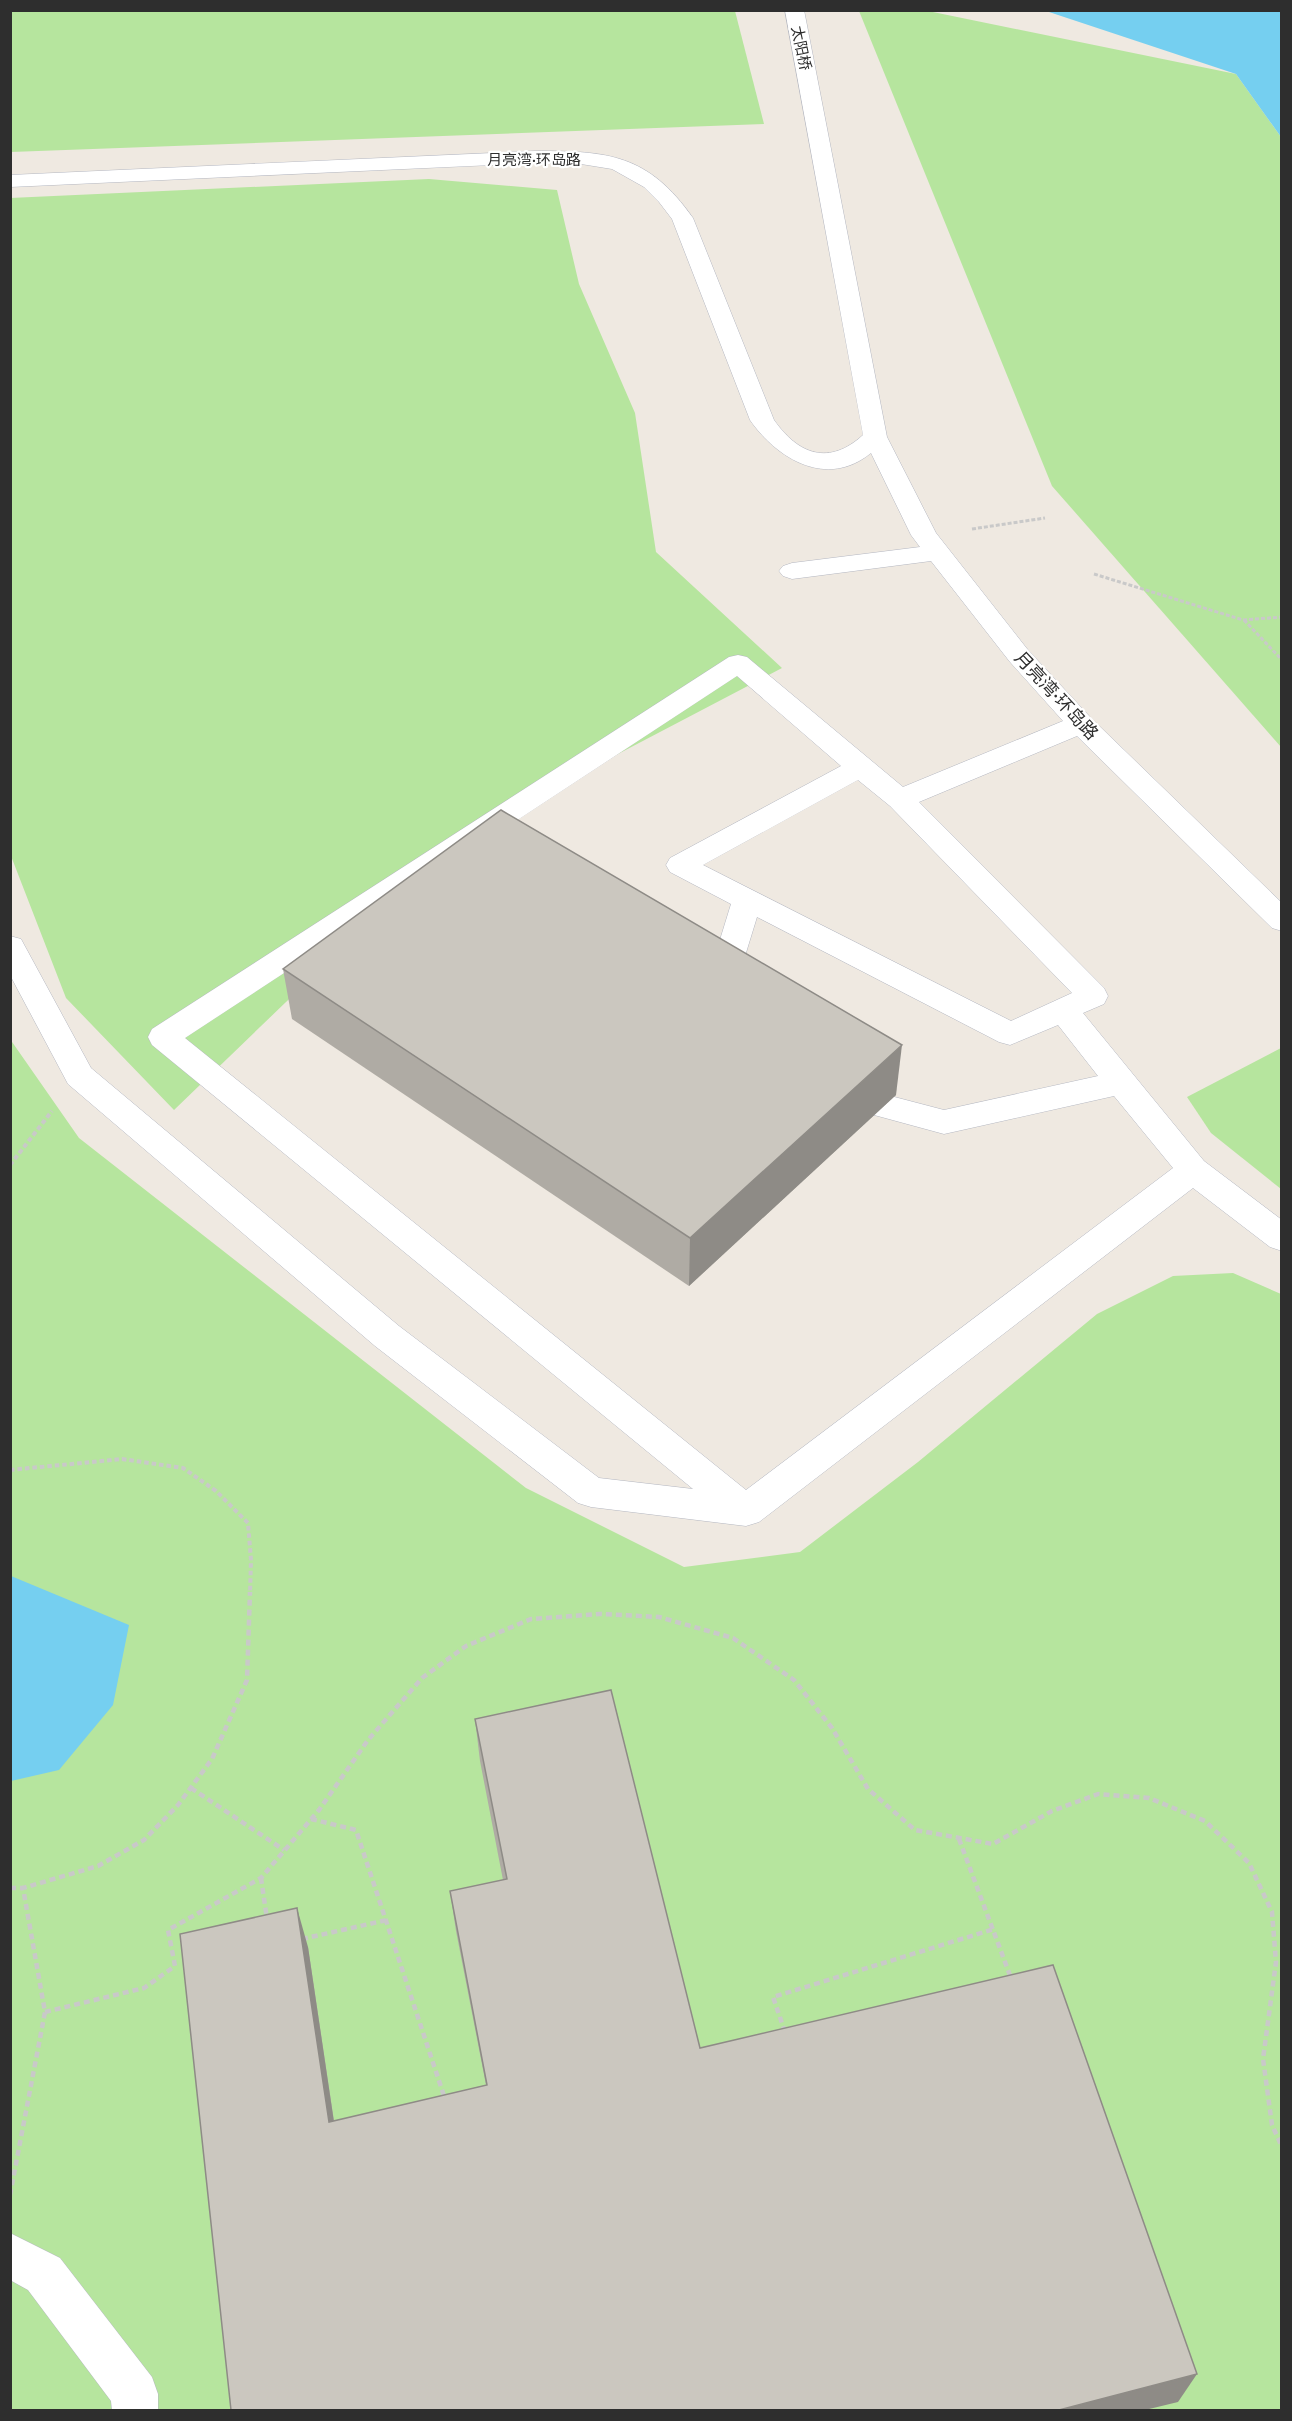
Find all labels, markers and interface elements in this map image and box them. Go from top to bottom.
street label: 太阳桥 [789,24,815,72]
street label: 月亮湾·环岛路 [487,150,581,168]
street label: 月亮湾·环岛路 [1011,646,1103,744]

